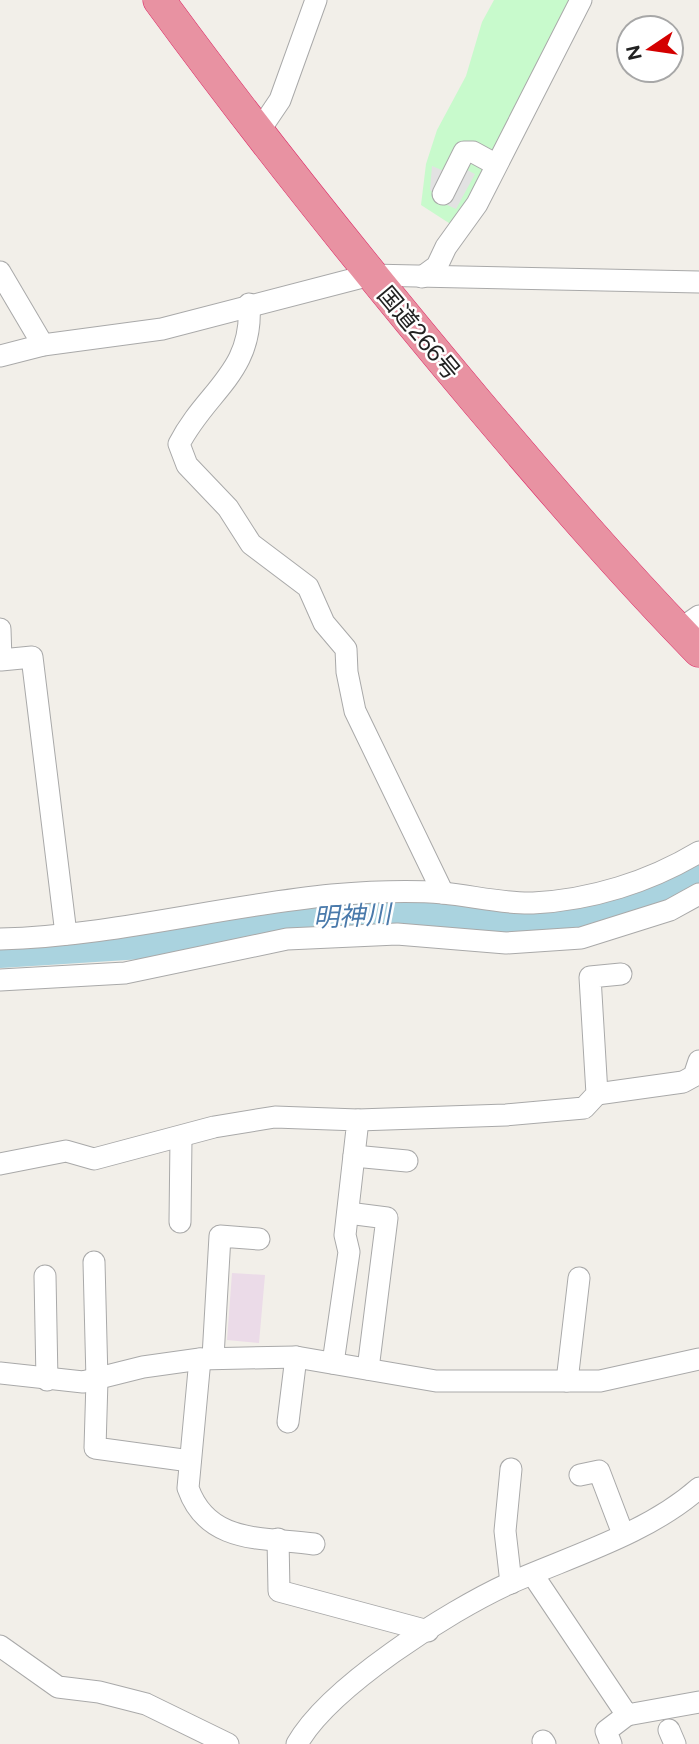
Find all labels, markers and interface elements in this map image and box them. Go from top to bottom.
north arrow [615,14,685,84]
text: N [621,43,647,62]
street label: 国道266号 [372,281,466,385]
water label: 明神川 [312,898,395,934]

